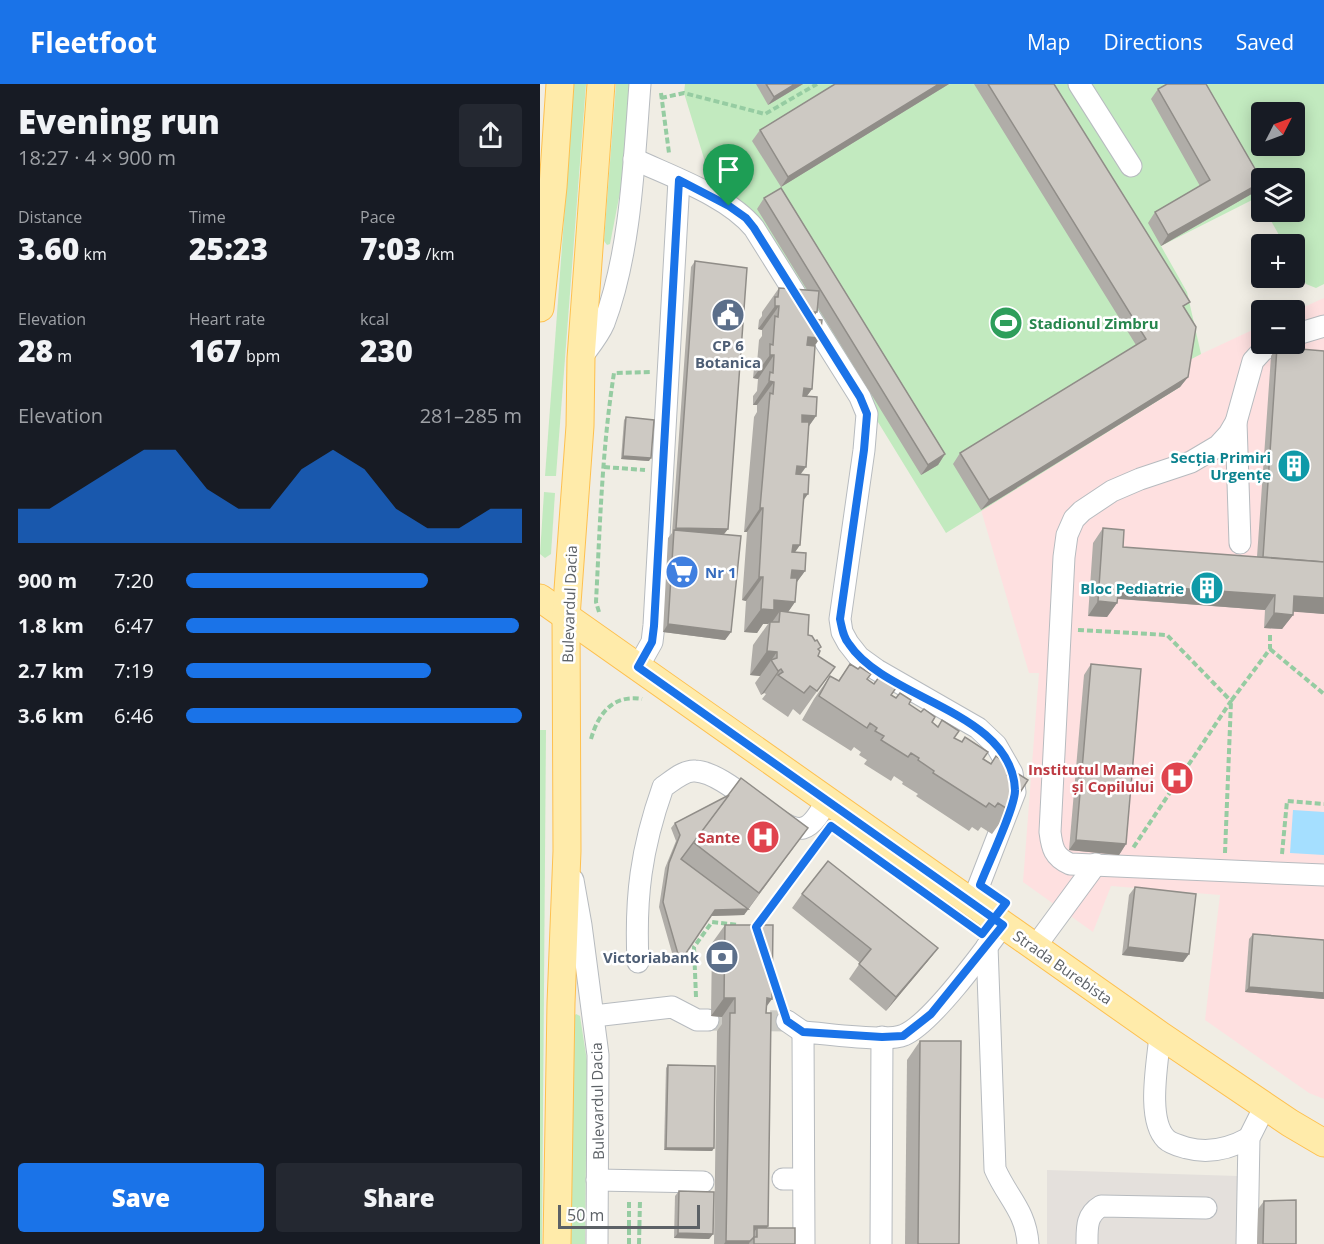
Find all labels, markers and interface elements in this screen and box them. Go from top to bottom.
text: Fleetfoot [30,23,157,61]
text: Map [1027,28,1070,56]
text: Directions [1103,28,1203,56]
text: Saved [1236,28,1294,56]
text: Evening run [18,99,220,144]
north arrow [1251,102,1305,156]
map controls [1251,102,1305,354]
button: share [459,104,522,167]
text: 18:27 · 4 × 900 m [18,144,176,171]
pin [703,144,754,206]
icon: arrive [712,153,745,186]
button: layers [1251,168,1305,222]
text: Distance [18,206,82,228]
text: Time [189,206,226,228]
text: Pace [360,206,395,228]
text: 3.60 [18,228,79,269]
text: 25:23 [189,228,268,269]
text: 7:03 [360,228,421,269]
button: + [1251,234,1305,288]
text: km [79,243,107,265]
text: /km [421,243,455,265]
public building icon: CP 6 Botanica [710,297,746,333]
button: − [1251,300,1305,354]
sports icon: Stadionul Zimbru [988,305,1024,341]
text: Elevation [18,308,86,330]
text: Heart rate [189,308,265,330]
text: kcal [360,308,389,330]
place label: Stadionul Zimbru [1029,313,1159,333]
text: 28 [18,330,53,371]
text: 167 [189,330,242,371]
text: 230 [360,330,413,371]
place label: CP 6 Botanica [695,335,761,372]
text: m [53,345,72,367]
text: bpm [242,345,280,367]
text: Elevation [18,402,103,429]
text: 281–285 m [420,402,522,429]
place label: Secția Primiri Urgențe [1171,447,1271,484]
building icon: Secția Primiri Urgențe [1276,448,1312,484]
street label: Bulevardul Dacia [557,545,581,663]
supermarket icon: Nr 1 [664,554,700,590]
place label: Nr 1 [705,562,736,582]
text: 900 m [18,567,77,594]
text: 7:20 [114,567,154,594]
building icon: Bloc Pediatrie [1189,570,1225,606]
place label: Bloc Pediatrie [1080,578,1184,598]
text: 1.8 km [18,612,84,639]
text: 6:47 [114,612,154,639]
text: 2.7 km [18,657,84,684]
text: 7:19 [114,657,154,684]
text: 3.6 km [18,702,84,729]
text: 6:46 [114,702,154,729]
place label: Institutul Mamei și Copilului [1028,759,1154,796]
hospital icon: Institutul Mamei și Copilului [1159,760,1195,796]
hospital icon: Sante [745,819,781,855]
place label: Sante [697,827,740,847]
street label: Strada Burebista [1009,925,1117,1009]
bank icon: Victoriabank [704,939,740,975]
place label: Victoriabank [603,947,700,967]
street label: Bulevardul Dacia [586,1042,608,1160]
button: Save [18,1163,264,1232]
button: Share [276,1163,522,1232]
scale bar [558,1202,700,1230]
text: 50 m [567,1204,604,1226]

